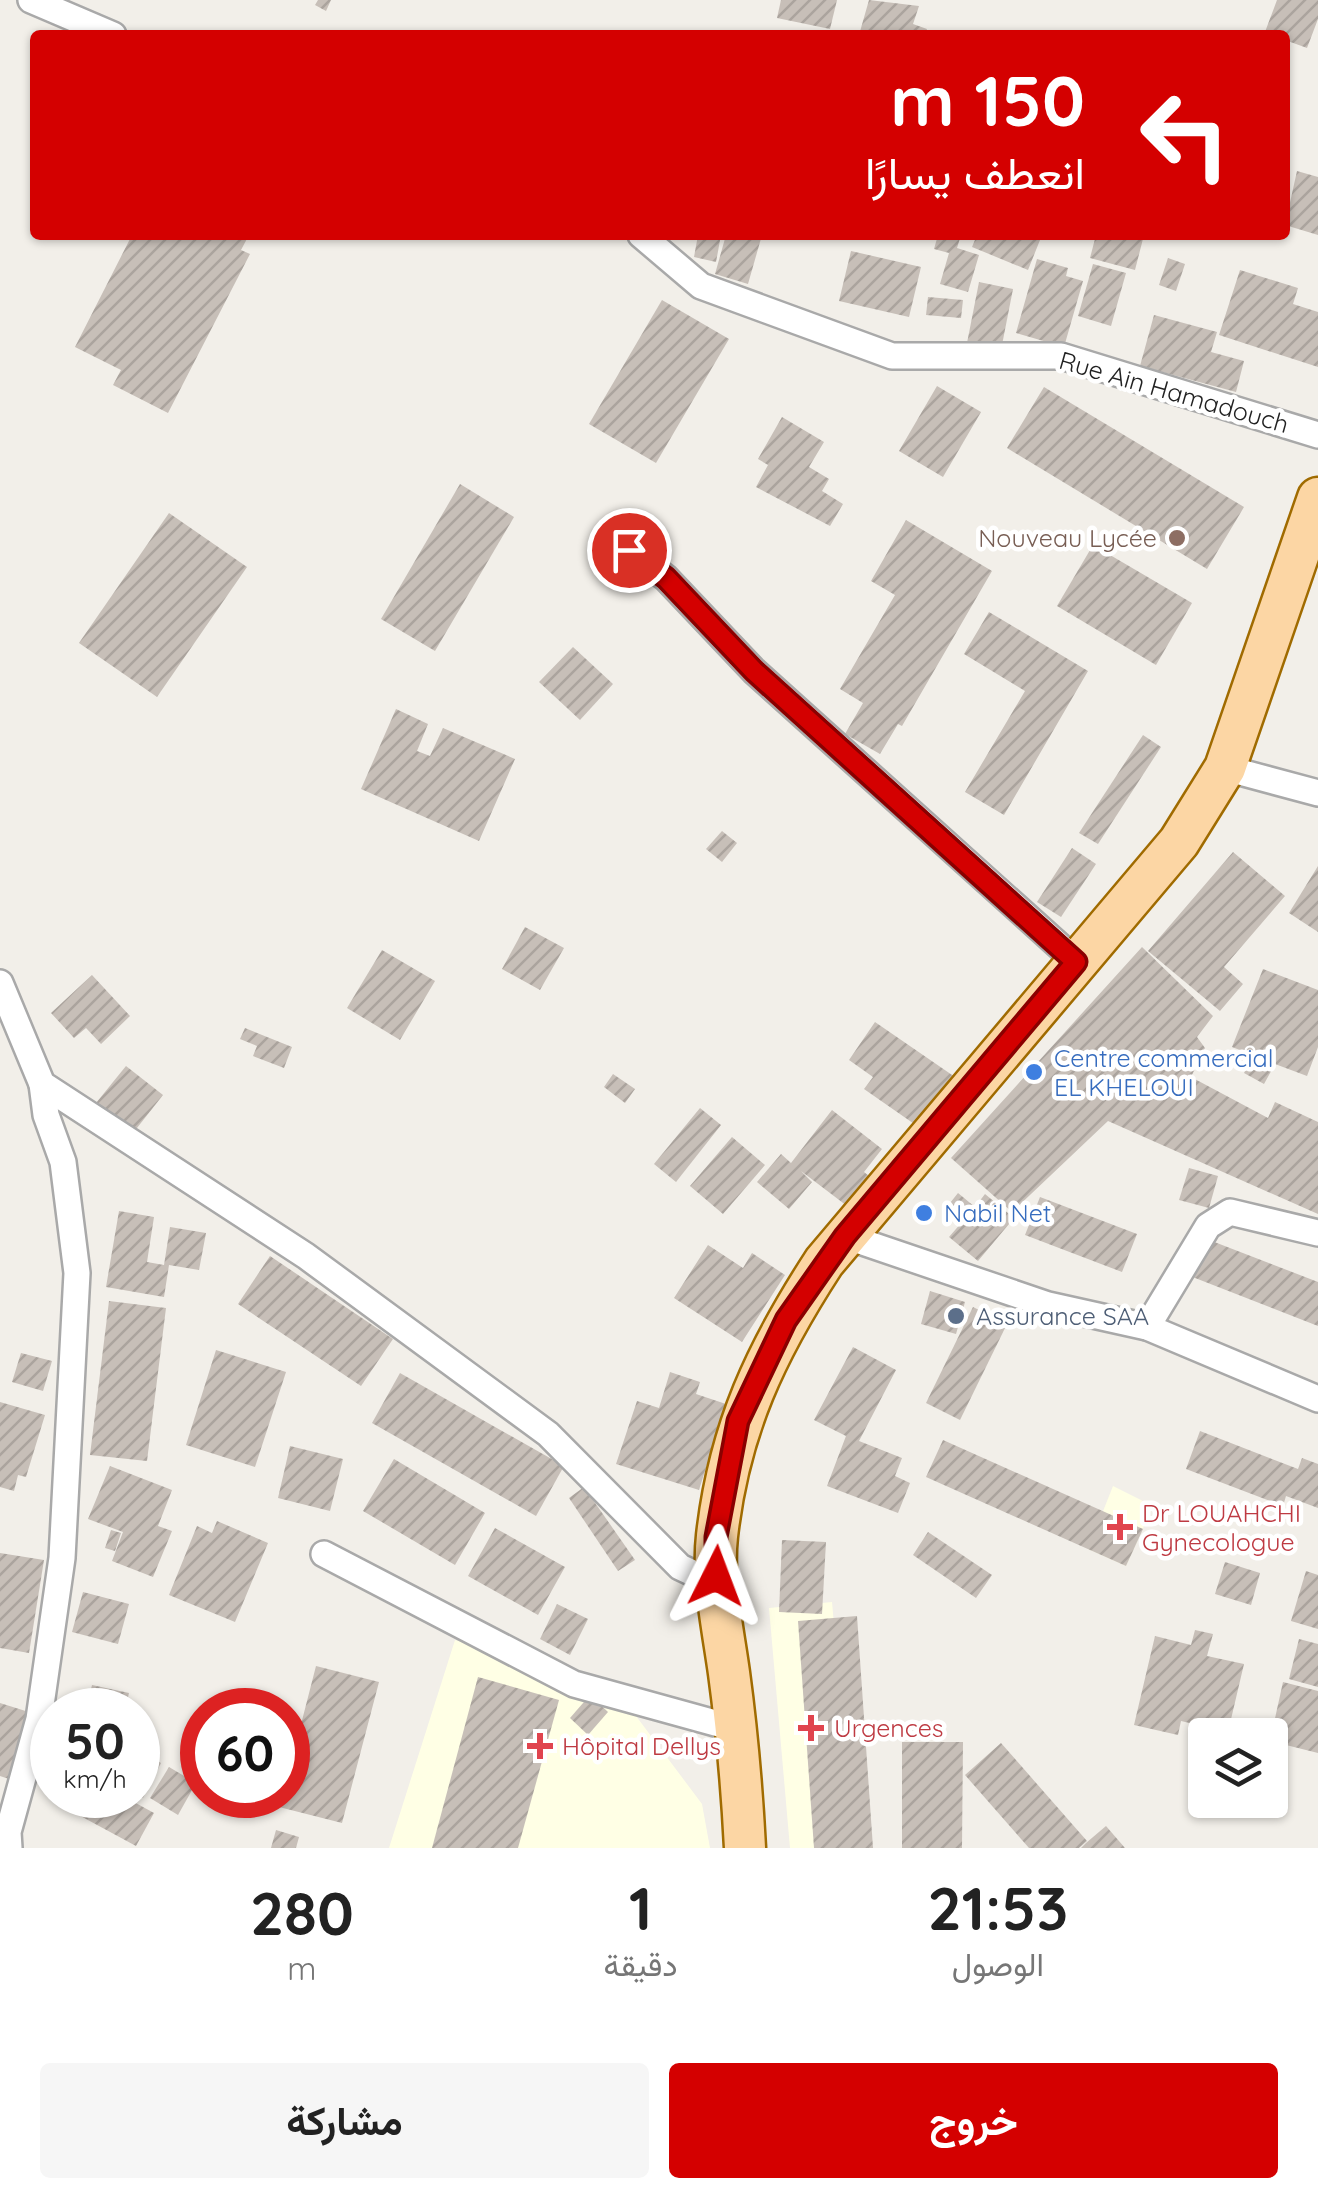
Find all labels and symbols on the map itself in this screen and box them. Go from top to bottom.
street label: Rue Ain Hamadouch [1056,344,1292,439]
pin [587,508,672,593]
place label: Nouveau Lycée [978,522,1157,553]
marker: Nouveau Lycée [1166,527,1188,549]
place label: Centre commercial EL KHELOUI [1054,1042,1273,1102]
marker: Centre commercial EL KHELOUI [1023,1061,1045,1083]
place label: Nabil Net [944,1197,1051,1228]
marker: Nabil Net [913,1202,935,1224]
place label: Assurance SAA [976,1300,1149,1331]
marker: Assurance SAA [945,1305,967,1327]
place label: Dr LOUAHCHI Gynecologue [1142,1497,1301,1557]
marker: Dr LOUAHCHI Gynecologue [1107,1514,1133,1540]
position arrow [664,1524,768,1628]
speed limit sign: 60 [180,1688,310,1818]
place label: Urgences [834,1712,944,1743]
marker: Urgences [798,1715,824,1741]
place label: Hôpital Dellys [562,1730,721,1761]
marker: Hôpital Dellys [527,1733,553,1759]

